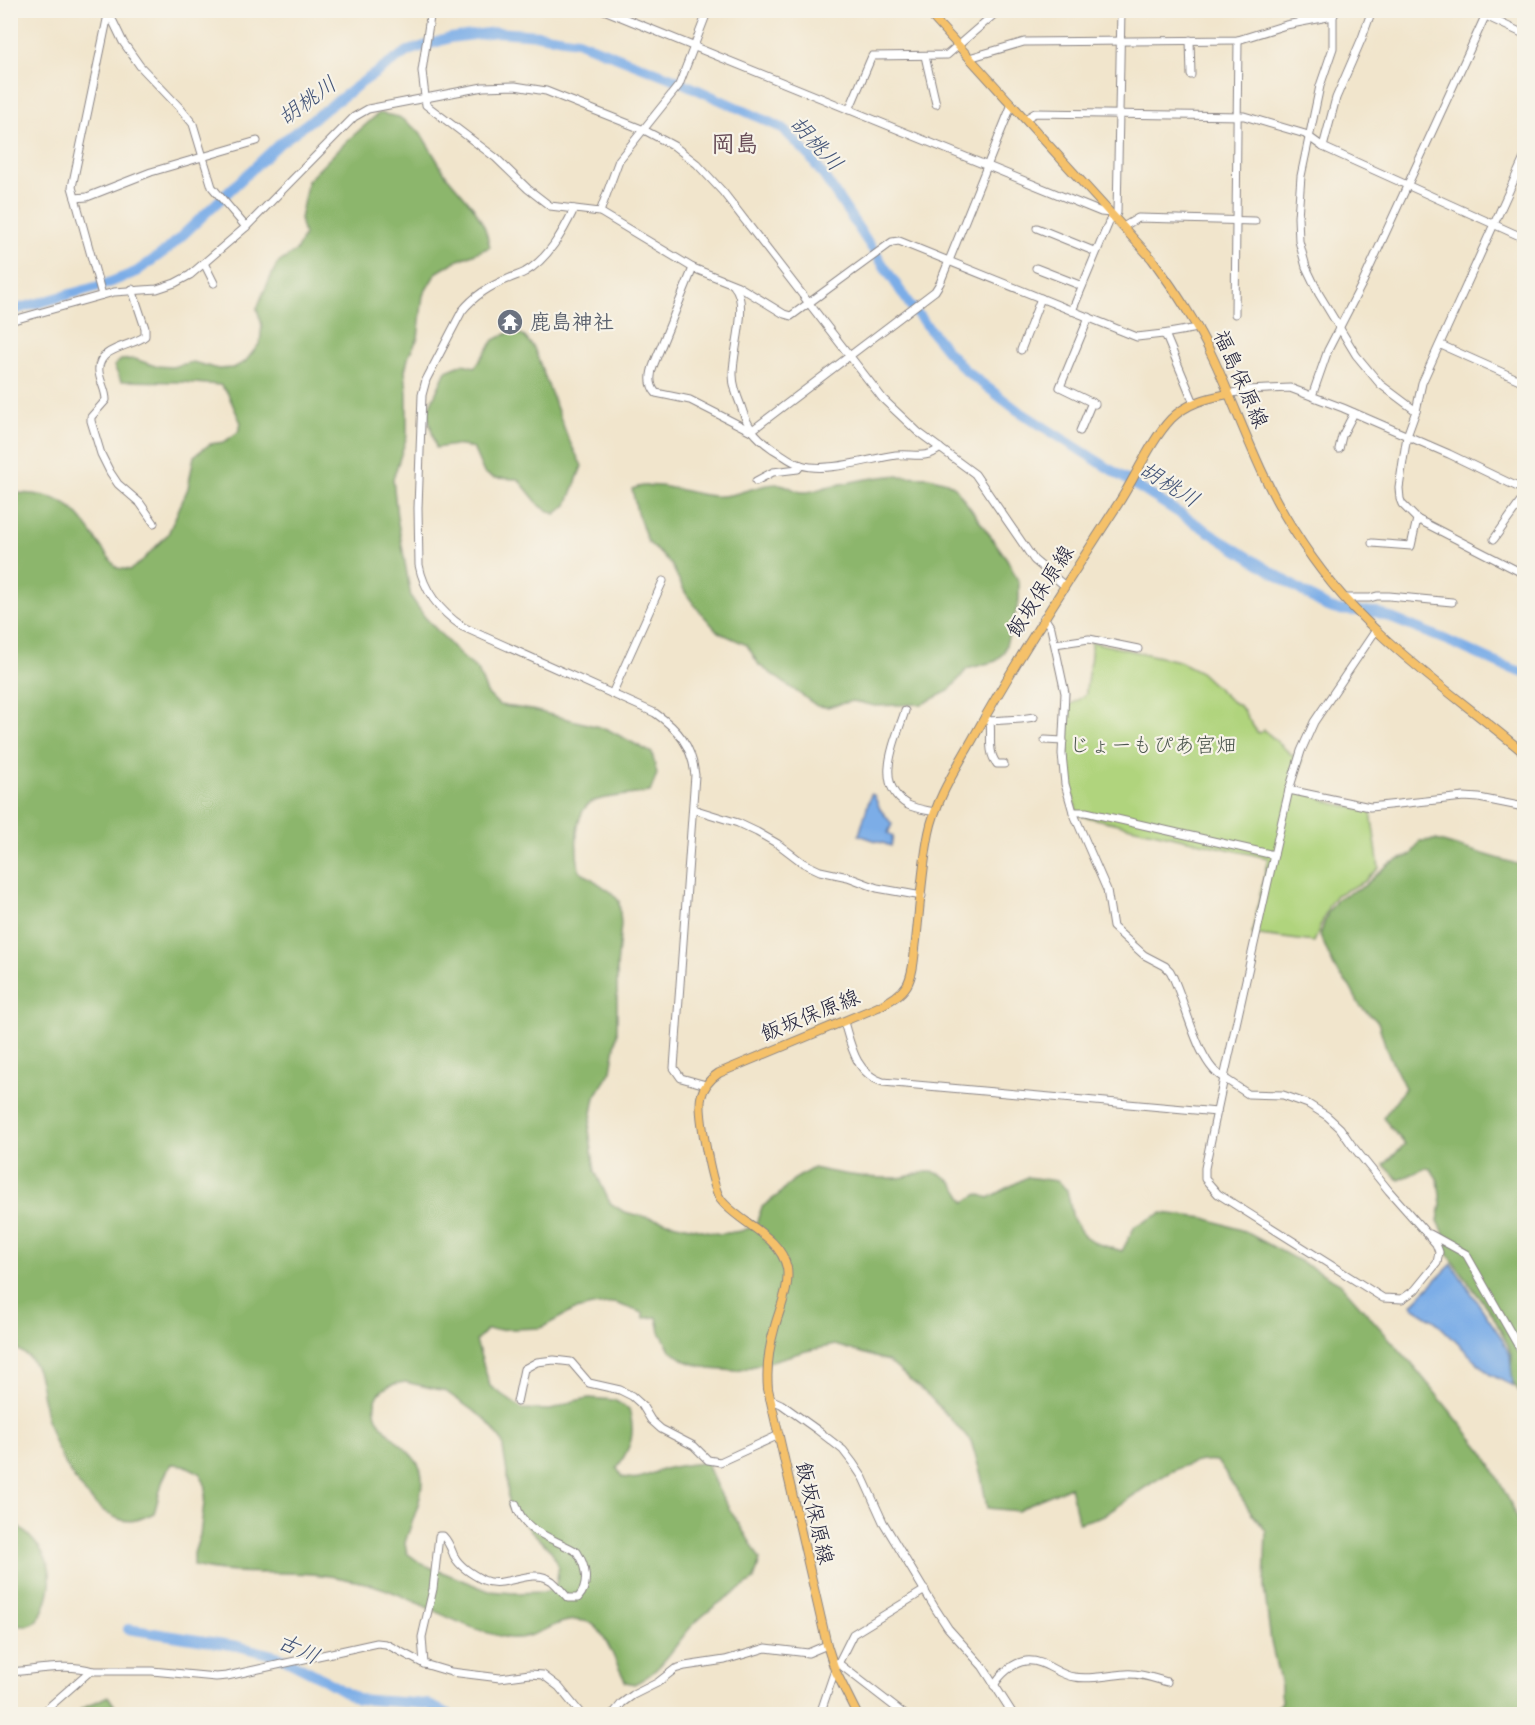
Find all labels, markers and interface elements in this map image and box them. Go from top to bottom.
water label: 胡桃川 [273,70,343,132]
water label: 胡桃川 [784,110,849,177]
district label: 岡島 [711,130,759,159]
temple icon: 鹿島神社 [495,307,525,337]
place label: 鹿島神社 [530,309,614,336]
street label: 福島保原線 [1207,326,1274,433]
water label: 胡桃川 [1134,455,1205,514]
street label: 飯坂保原線 [1001,540,1080,643]
park label: じょーもぴあ宮畑 [1069,732,1237,759]
street label: 飯坂保原線 [756,983,864,1048]
street label: 飯坂保原線 [790,1459,839,1567]
water label: 古川 [273,1627,324,1671]

